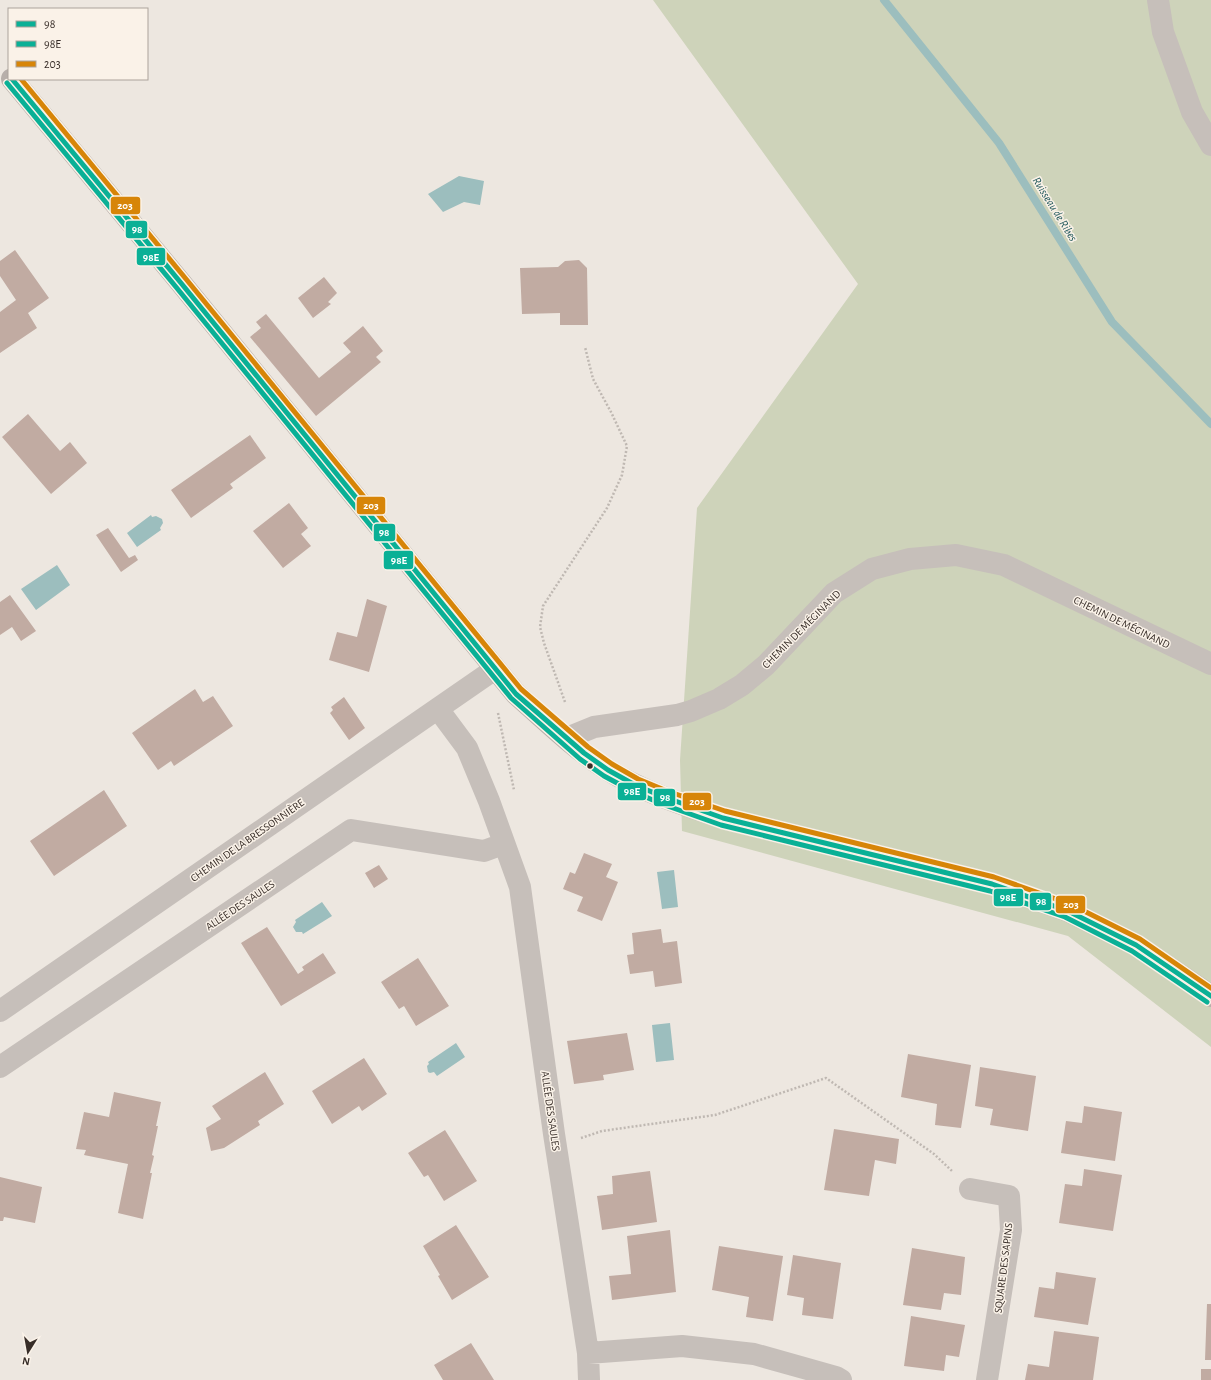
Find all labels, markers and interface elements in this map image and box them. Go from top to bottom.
legend [8,8,148,80]
text: 98 [44,18,56,30]
text: 98E [44,38,61,50]
text: 203 [44,58,61,70]
water label: Ruisseau de Ribes [1030,175,1080,243]
line badge: 203 [110,196,141,215]
text: 203 [117,200,133,211]
line badge: 98 [125,220,148,239]
text: 98 [132,224,142,235]
line badge: 98E [136,247,166,266]
text: 98E [143,252,160,263]
line badge: 203 [356,496,386,515]
text: 203 [363,500,379,511]
line badge: 98 [373,523,396,542]
text: 98 [379,527,389,538]
line badge: 98E [383,550,414,570]
text: 98E [391,555,408,566]
street label: CHEMIN DE MÉGINAND [759,587,843,671]
street label: CHEMIN DE MÉGINAND [1072,593,1172,651]
unlabelled marker [585,761,595,771]
line badge: 98E [617,782,647,801]
text: 98E [624,786,641,797]
line badge: 98 [653,788,676,807]
text: 98 [660,792,670,803]
line badge: 203 [682,792,712,811]
street label: CHEMIN DE LA BRESSONNIÈRE [188,796,307,884]
text: 203 [689,796,705,807]
street label: ALLÉE DES SAULES [203,877,277,933]
line badge: 98E [993,888,1024,907]
text: 98E [1000,892,1017,903]
line badge: 98 [1029,892,1052,911]
line badge: 203 [1055,895,1086,914]
text: 98 [1036,896,1046,907]
text: 203 [1063,899,1079,910]
street label: ALLÉE DES SAULES [539,1070,563,1152]
street label: SQUARE DES SAPINS [993,1222,1014,1314]
north arrow [8,1332,48,1372]
text: N [21,1355,31,1367]

